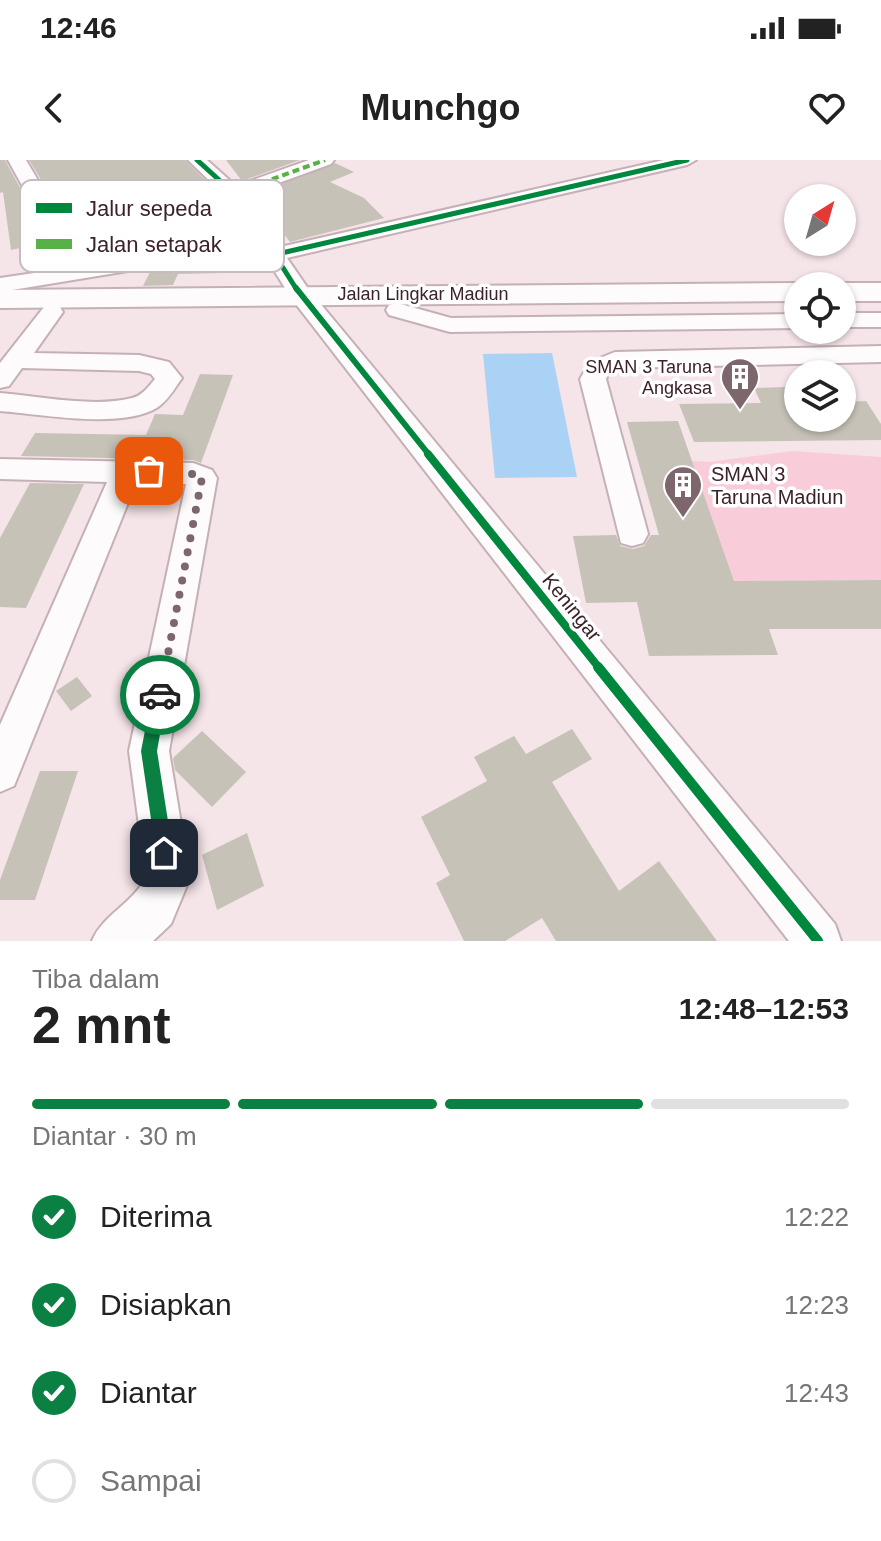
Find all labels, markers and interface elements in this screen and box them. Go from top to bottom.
text: 12:46 [40,11,117,44]
icon: back [32,86,76,130]
icon: heart [805,86,849,130]
text: Munchgo [361,87,520,128]
legend [20,180,284,272]
north arrow [784,184,856,256]
map controls [784,184,856,432]
text: Jalur sepeda [86,196,213,221]
text: Jalan setapak [86,232,223,257]
button: locate [784,272,856,344]
street label: Jalan Lingkar Madiun [337,284,509,304]
building icon: SMAN 3 Taruna Angkasa [719,356,761,411]
place label: SMAN 3 Taruna Angkasa [585,357,713,398]
button: layers [784,360,856,432]
pin [115,437,183,505]
icon: bag [127,449,171,493]
place label: SMAN 3 Taruna Madiun [711,463,843,508]
building icon: SMAN 3 Taruna Madiun [662,464,704,519]
street label: Keningar [538,569,606,645]
courier [120,655,200,735]
icon: car [138,673,182,717]
pin [130,819,198,887]
icon: home [142,831,186,875]
text: Tiba dalam [32,964,160,994]
text: 12:48–12:53 [679,992,849,1025]
text: 2 mnt [32,996,171,1054]
text: Diantar · 30 m [32,1121,197,1151]
icon: check [32,1195,76,1239]
text: Diterima [100,1200,212,1233]
text: 12:22 [784,1202,849,1232]
icon: check [32,1283,76,1327]
text: Disiapkan [100,1288,232,1321]
text: 12:23 [784,1290,849,1320]
icon: check [32,1371,76,1415]
text: Diantar [100,1376,197,1409]
text: 12:43 [784,1378,849,1408]
text: Sampai [100,1464,202,1497]

